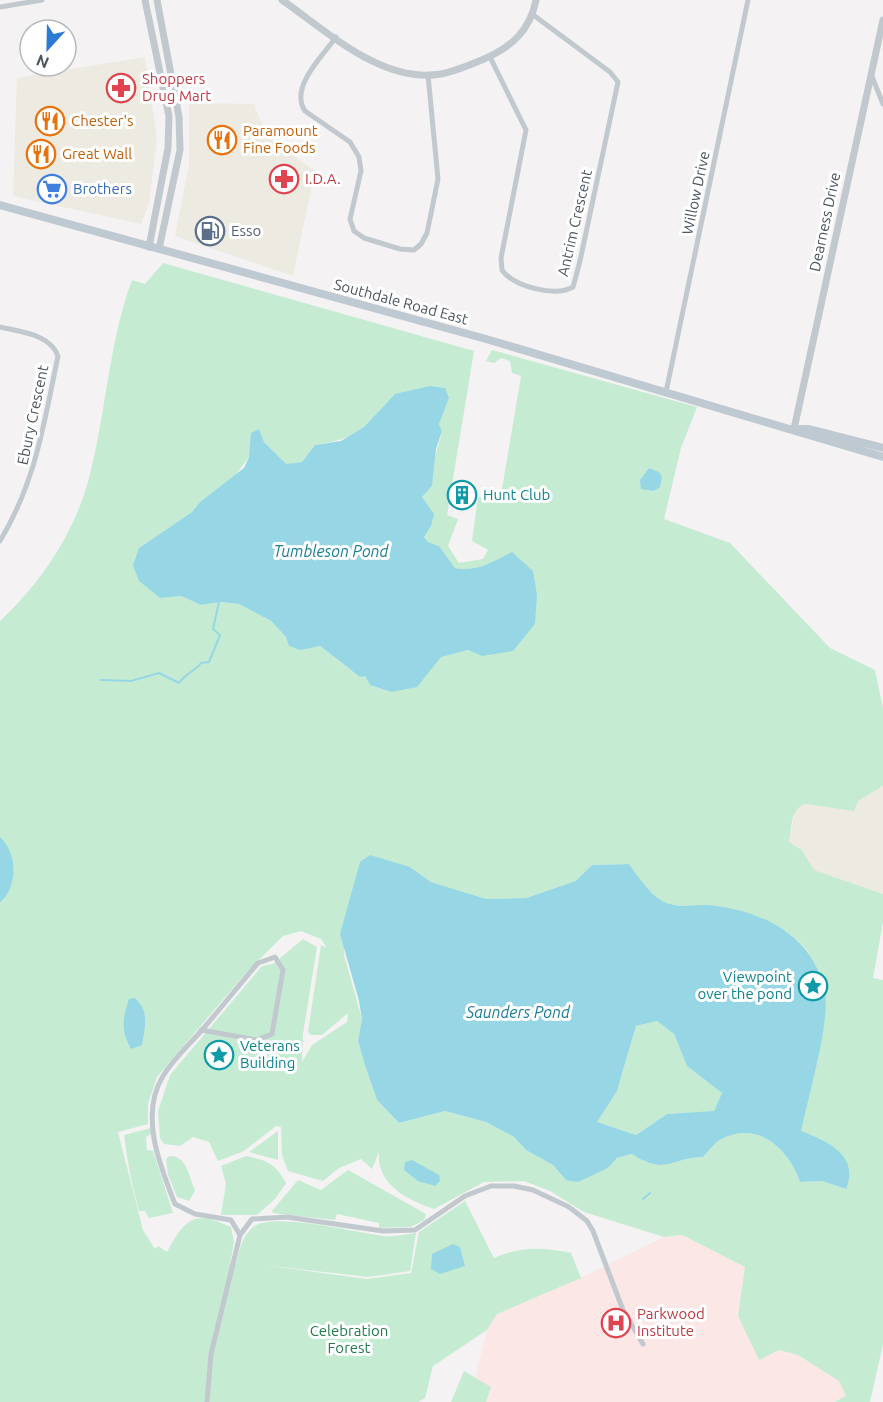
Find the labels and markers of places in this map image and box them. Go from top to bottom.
place label: Shoppers Drug Mart [142,70,211,104]
pharmacy icon: Shoppers Drug Mart [105,72,137,104]
restaurant icon: Chester's [34,105,66,137]
place label: Chester's [71,112,134,129]
place label: Paramount Fine Foods [243,122,318,156]
restaurant icon: Paramount Fine Foods [206,124,238,156]
restaurant icon: Great Wall [25,138,57,170]
place label: Great Wall [62,145,132,162]
pharmacy icon: I.D.A. [268,163,300,195]
place label: I.D.A. [305,170,341,187]
supermarket icon: Brothers [36,173,68,205]
place label: Brothers [73,180,132,197]
fuel station icon: Esso [194,215,226,247]
place label: Esso [231,222,261,239]
building icon: Hunt Club [446,479,478,511]
place label: Hunt Club [483,486,550,503]
place label: Viewpoint over the pond [697,968,792,1002]
place icon: Viewpoint over the pond [797,970,829,1002]
place label: Veterans Building [240,1037,300,1071]
place icon: Veterans Building [203,1039,235,1071]
place label: Parkwood Institute [637,1305,705,1339]
hospital icon: Parkwood Institute [600,1307,632,1339]

